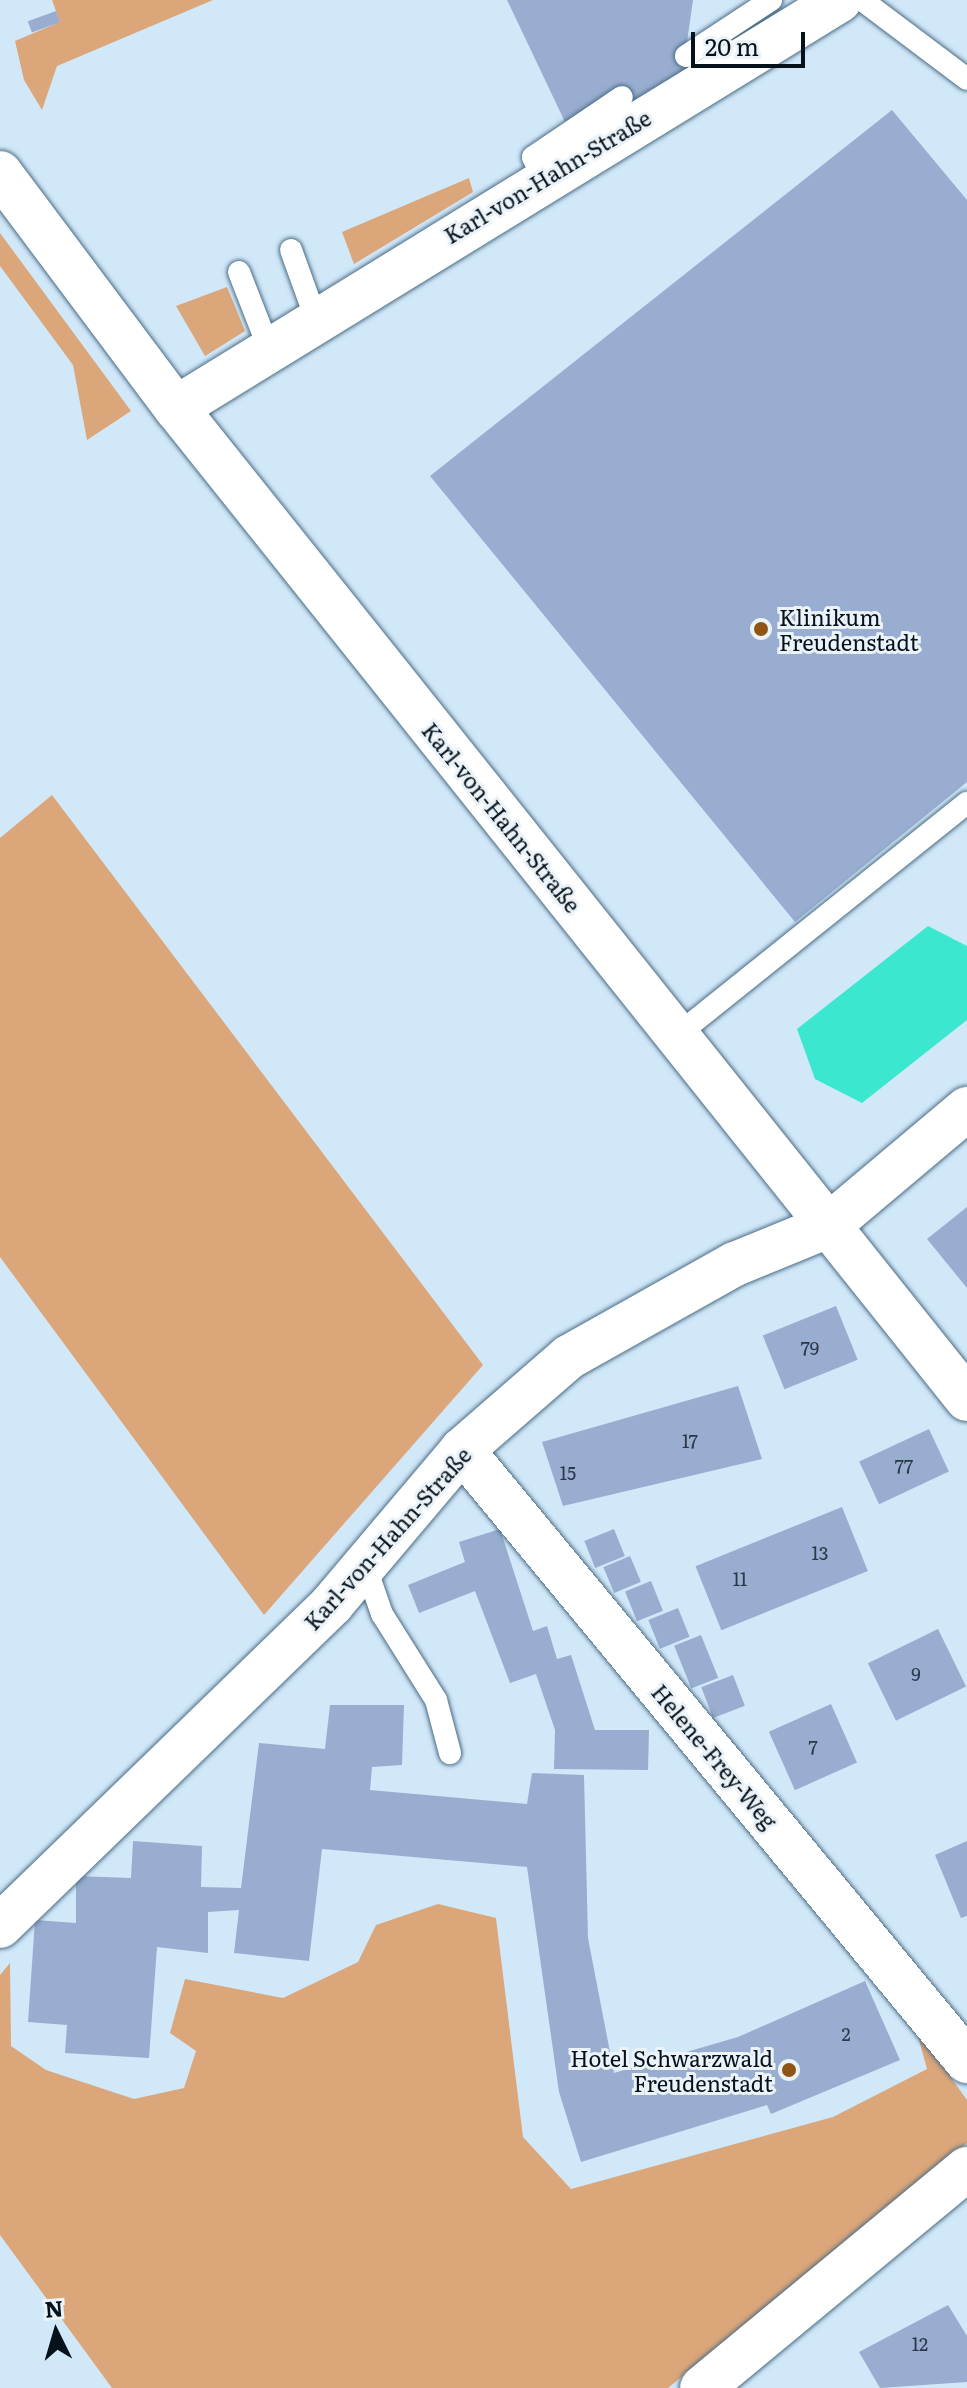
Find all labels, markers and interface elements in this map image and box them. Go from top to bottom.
scale bar [695,16,809,66]
text: 20 m [705,28,759,63]
street label: Karl-von-Hahn-Straße [439,104,655,248]
place label: Klinikum Freudenstadt [779,603,919,654]
marker: Klinikum Freudenstadt [750,618,772,640]
street label: Karl-von-Hahn-Straße [417,717,587,917]
house number: 79 [801,1337,819,1359]
house number: 17 [682,1430,698,1452]
street label: Karl-von-Hahn-Straße [298,1441,476,1635]
house number: 77 [895,1455,913,1477]
house number: 15 [560,1462,576,1484]
house number: 13 [811,1542,829,1564]
house number: 11 [733,1568,747,1590]
house number: 9 [911,1663,921,1685]
street label: Helene-Frey-Weg [647,1678,783,1834]
house number: 7 [808,1736,818,1758]
house number: 2 [841,2023,851,2045]
place label: Hotel Schwarzwald Freudenstadt [570,2044,773,2096]
marker: Hotel Schwarzwald Freudenstadt [780,2061,798,2079]
text: N [43,2290,65,2325]
north arrow [16,2292,96,2372]
house number: 12 [912,2333,928,2355]

